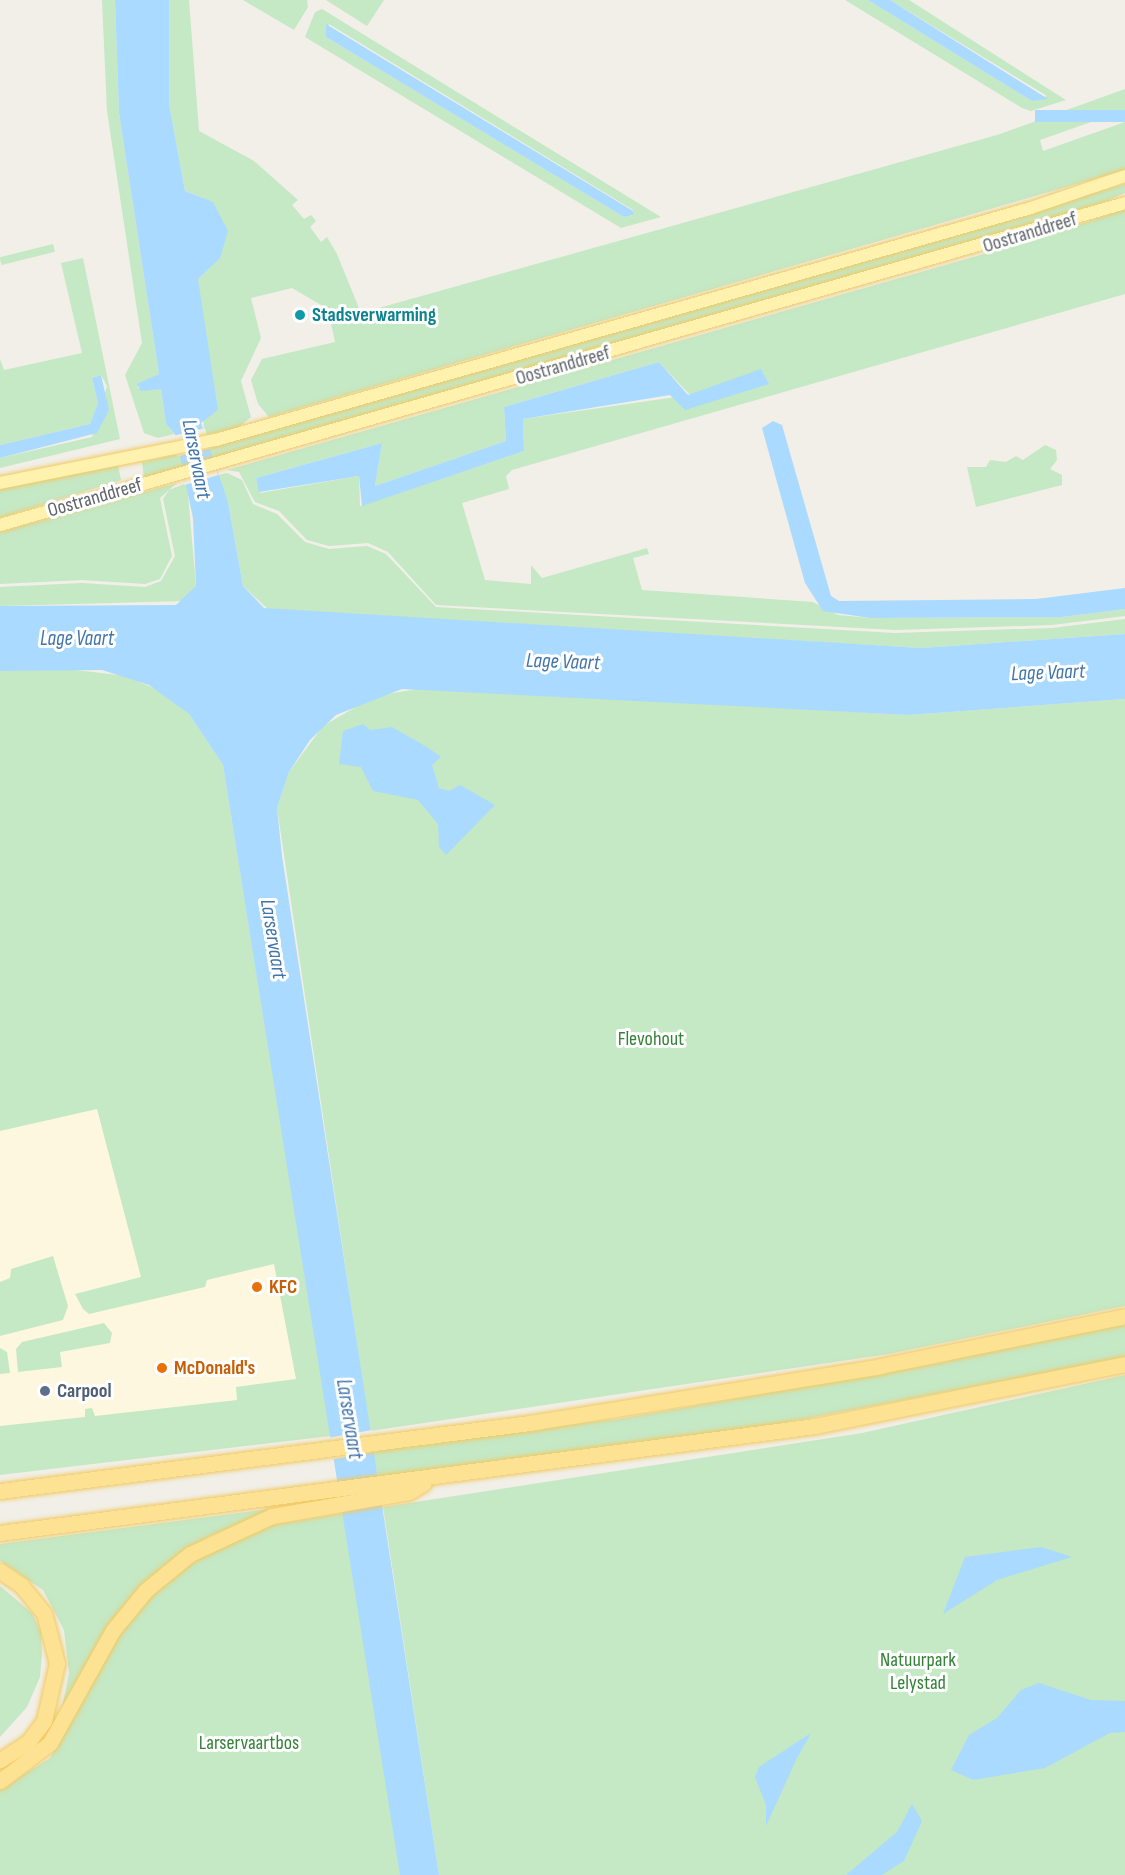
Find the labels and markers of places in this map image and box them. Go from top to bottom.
place label: Stadsverwarming [312,303,436,327]
marker: Stadsverwarming [293,308,307,322]
place label: KFC [269,1275,297,1299]
marker: KFC [250,1280,264,1294]
place label: McDonald's [174,1356,255,1380]
marker: McDonald's [155,1361,169,1375]
place label: Carpool [57,1379,112,1403]
marker: Carpool [38,1384,52,1398]

